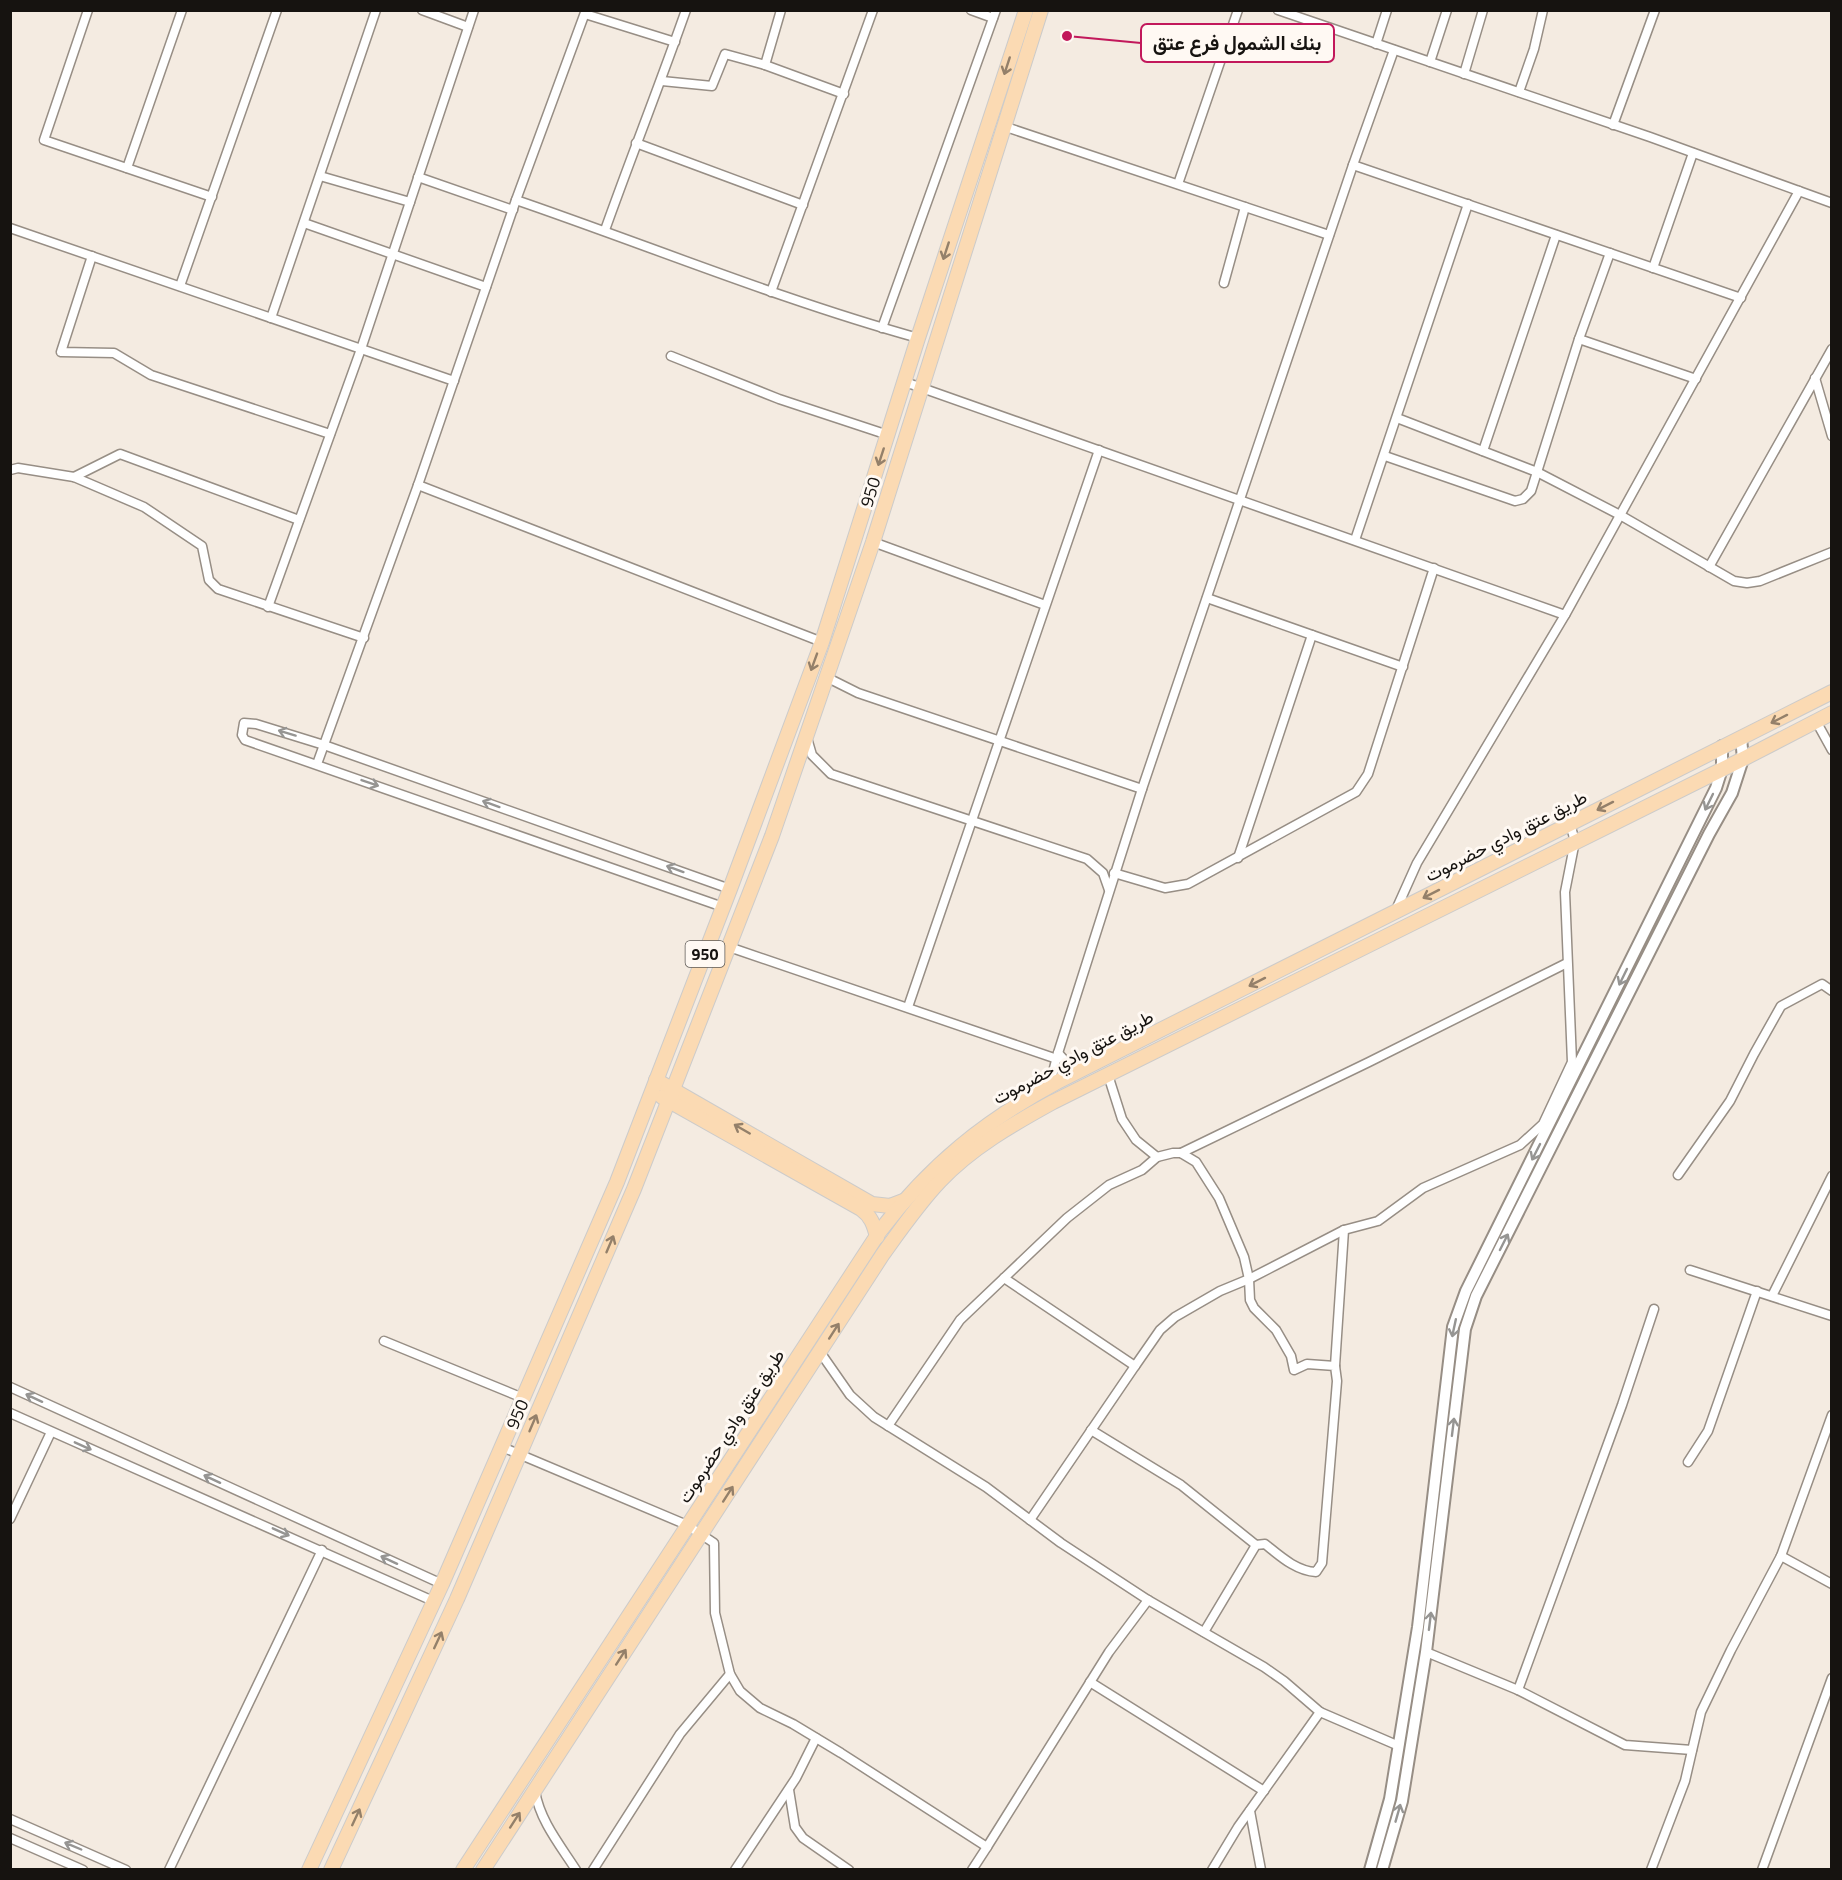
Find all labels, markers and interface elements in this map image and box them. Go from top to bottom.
callout: بنك الشمول فرع عتق [1141,24,1334,62]
text: بنك الشمول فرع عتق [1153,27,1321,58]
one-way arrow [1001,56,1012,75]
one-way arrow [940,241,951,260]
one-way arrow [874,447,885,466]
street label: 950 [853,474,887,510]
one-way arrow [808,653,819,671]
one-way arrow [1771,713,1789,725]
one-way arrow [278,727,297,738]
one-way arrow [361,779,379,790]
street label: طريق عتق وادي حضرموت [1420,783,1593,890]
one-way arrow [1703,793,1715,810]
one-way arrow [482,798,501,809]
one-way arrow [1597,800,1614,812]
one-way arrow [666,863,685,874]
one-way arrow [1422,888,1440,900]
road number: 950 [686,941,724,967]
one-way arrow [1617,968,1629,985]
one-way arrow [1248,976,1266,988]
street label: طريق عتق وادي حضرموت [988,1003,1159,1113]
one-way arrow [734,1123,751,1135]
one-way arrow [1530,1142,1541,1160]
one-way arrow [1499,1233,1510,1251]
one-way arrow [605,1235,616,1253]
one-way arrow [1448,1318,1459,1337]
one-way arrow [828,1322,841,1339]
street label: طريق عتق وادي حضرموت [671,1344,793,1509]
one-way arrow [26,1391,44,1403]
street label: 950 [499,1395,535,1433]
one-way arrow [528,1414,539,1433]
one-way arrow [1448,1418,1459,1438]
one-way arrow [73,1441,91,1452]
one-way arrow [203,1472,221,1484]
one-way arrow [722,1486,734,1503]
one-way arrow [272,1528,290,1539]
one-way arrow [380,1554,398,1565]
one-way arrow [1425,1612,1436,1631]
one-way arrow [433,1632,445,1650]
one-way arrow [615,1649,627,1666]
one-way arrow [1393,1804,1404,1823]
one-way arrow [350,1808,362,1826]
one-way arrow [508,1812,521,1829]
one-way arrow [64,1840,82,1851]

